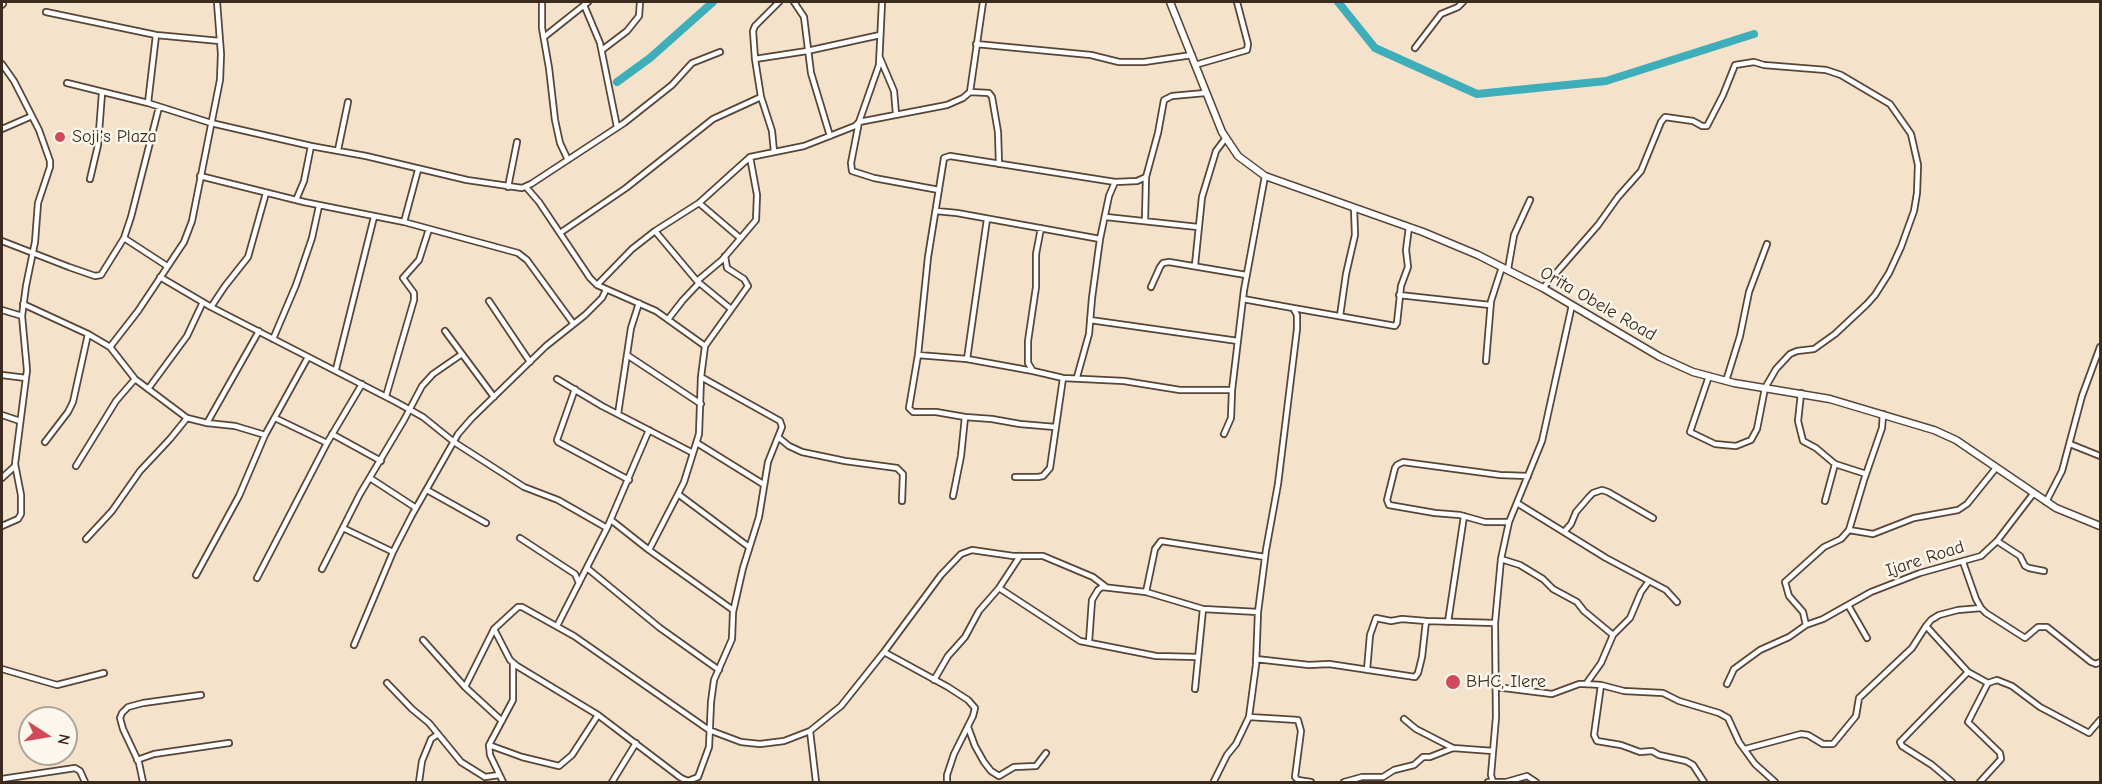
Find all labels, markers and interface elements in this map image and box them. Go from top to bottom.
place label: Soji's Plaza [72,126,157,148]
marker: Soji's Plaza [53,130,67,144]
street label: Orita Obele Road [1536,262,1660,346]
street label: Ijare Road [1883,536,1967,582]
place label: BHC, Ilere [1466,671,1546,693]
marker: BHC, Ilere [1444,673,1462,691]
north arrow [18,706,78,766]
text: N [54,732,74,746]

